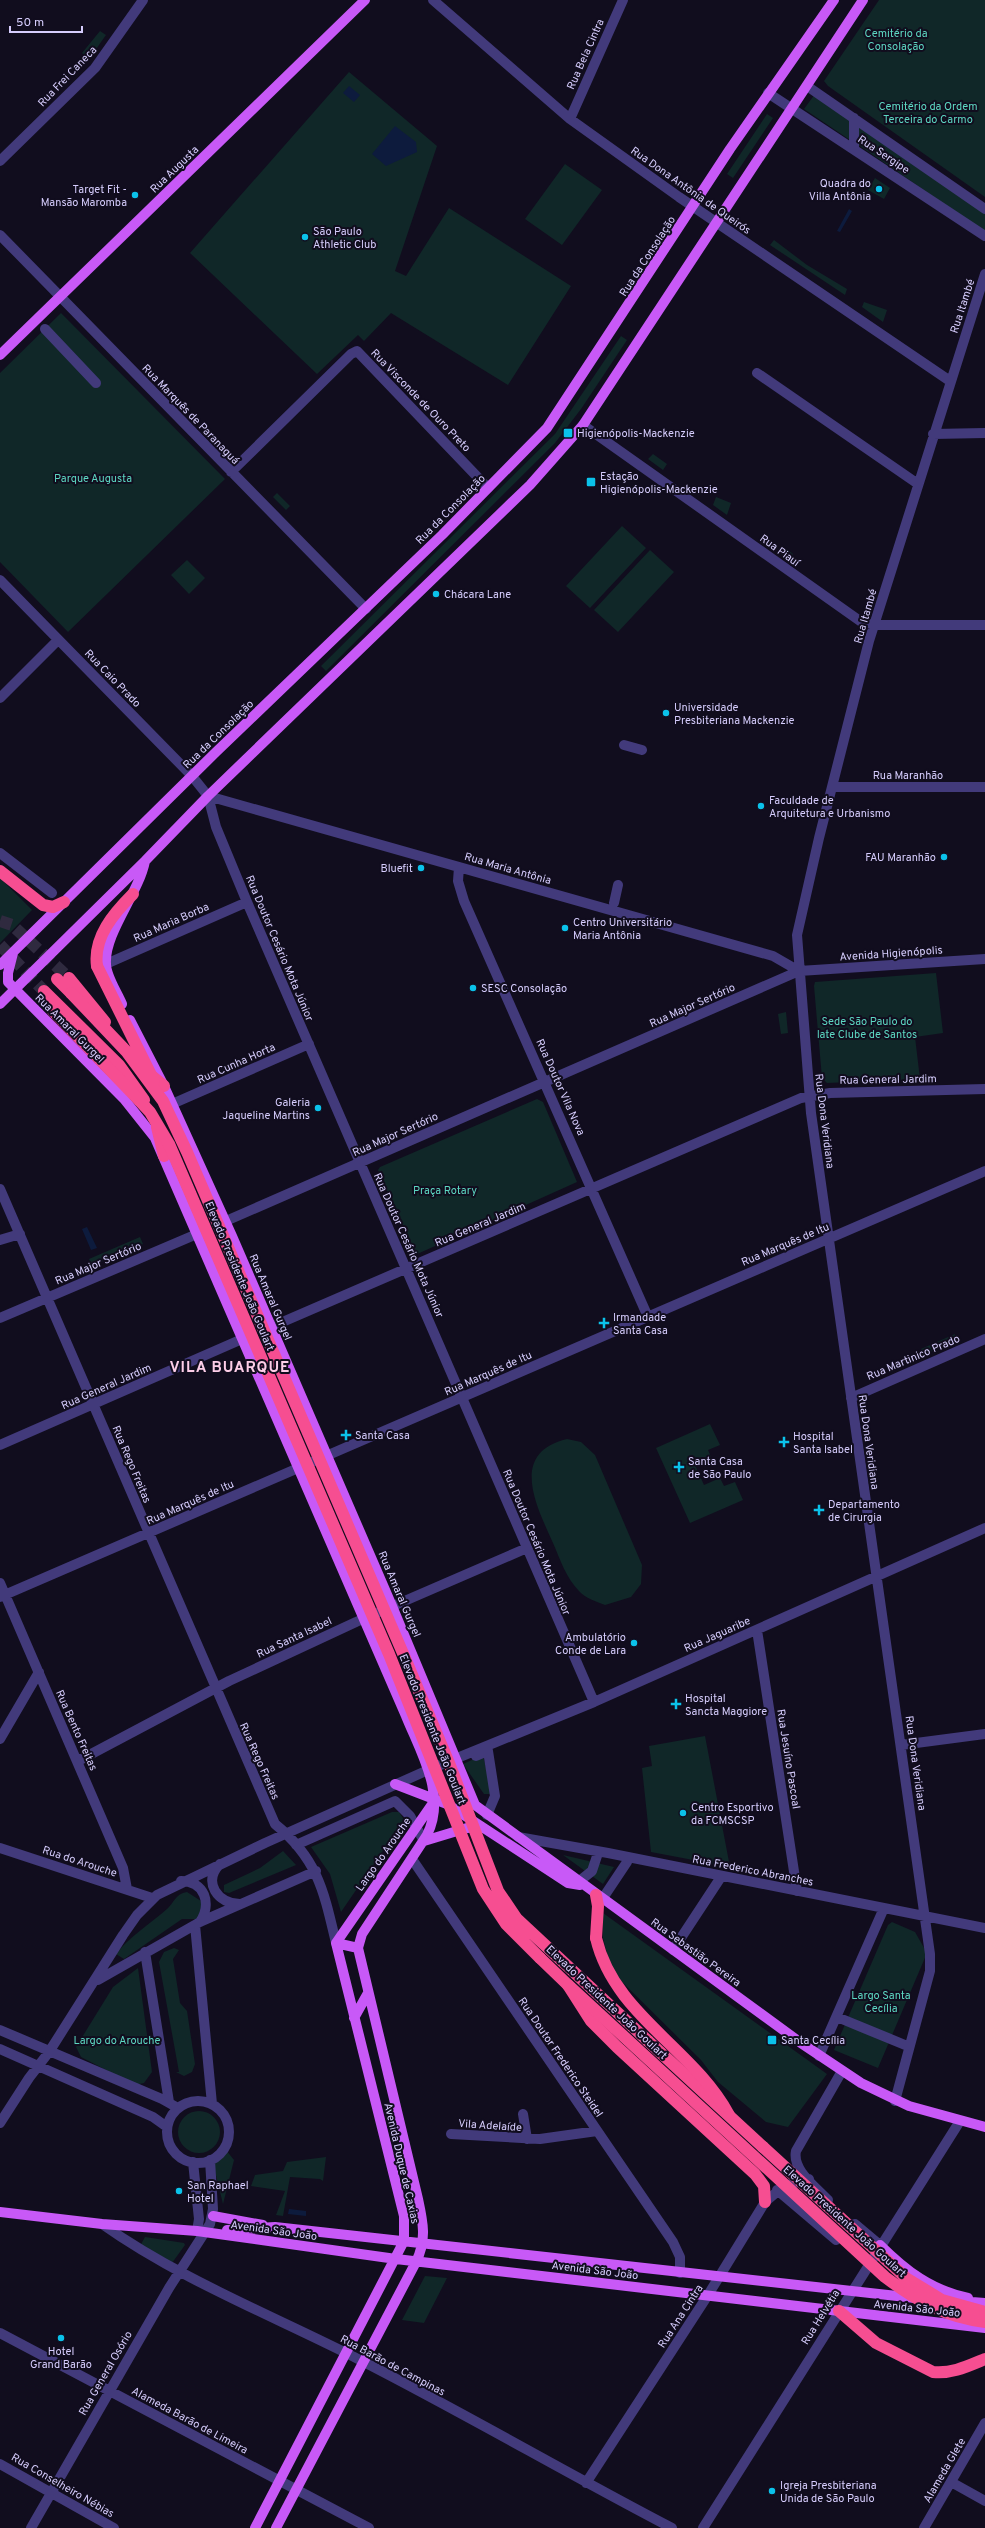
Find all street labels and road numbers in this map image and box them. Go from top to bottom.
street label: Rua Bela Cintra [564,17,608,92]
street label: Rua Frei Caneca [35,43,100,110]
street label: Rua Sergipe [855,132,912,177]
street label: Rua Augusta [147,143,202,196]
street label: Rua Dona Antônia de Queirós [628,144,753,238]
street label: Rua da Consolação [617,214,679,299]
street label: Rua Itambé [948,277,978,335]
street label: Rua Visconde de Ouro Preto [367,346,473,455]
street label: Rua Marquês de Paranaguá [139,362,242,468]
street label: Rua da Consolação [413,472,489,548]
street label: Rua Piauí [757,532,803,571]
street label: Rua Itambé [851,587,880,645]
street label: Rua Caio Prado [81,647,144,711]
street label: Rua da Consolação [180,697,257,772]
street label: Rua Maranhão [873,769,943,783]
street label: Rua Maria Antônia [463,850,553,888]
street label: Rua Doutor Cesário Mota Júnior [242,873,316,1024]
street label: Rua Maria Borba [131,900,212,946]
street label: Avenida Higienópolis [839,943,943,965]
street label: Rua Major Sertório [647,981,737,1031]
street label: Rua Amaral Gurgel [32,991,107,1066]
street label: Rua Doutor Vila Nova [532,1037,588,1138]
street label: Rua Cunha Horta [195,1040,278,1087]
street label: Rua General Jardim [839,1072,937,1088]
street label: Rua Dona Veridiana [811,1073,837,1170]
street label: Rua Major Sertório [350,1110,440,1160]
street label: Rua Doutor Cesário Mota Júnior [370,1171,447,1321]
street label: Rua General Jardim [433,1199,528,1250]
street label: Elevado Presidente João Goulart [201,1200,277,1353]
street label: Rua Marquês de Itu [739,1220,832,1270]
street label: Rua Major Sertório [53,1239,144,1288]
street label: Rua Amaral Gurgel [246,1252,295,1343]
street label: Rua Martinico Prado [865,1332,962,1384]
street label: Rua Marquês de Itu [443,1348,534,1399]
street label: Rua General Jardim [59,1361,154,1413]
street label: Rua Dona Veridiana [854,1394,882,1491]
street label: Rua Rego Freitas [108,1424,154,1505]
street label: Rua Doutor Cesário Mota Júnior [499,1467,573,1618]
street label: Rua Marquês de Itu [145,1477,236,1528]
street label: Rua Amaral Gurgel [375,1549,424,1640]
street label: Rua Santa Isabel [254,1614,334,1662]
street label: Rua Jaguaribe [682,1614,753,1656]
street label: Elevado Presidente João Goulart [395,1652,469,1807]
street label: Rua Bento Freitas [52,1688,100,1773]
street label: Rua Jesuíno Pascoal [773,1708,803,1810]
street label: Rua Dona Veridiana [901,1715,929,1812]
street label: Rua Rego Freitas [236,1721,282,1802]
street label: Largo do Arouche [353,1815,415,1894]
street label: Rua do Arouche [41,1843,119,1881]
street label: Rua Frederico Abranches [691,1852,815,1890]
street label: Rua Sebastião Pereira [648,1915,743,1990]
street label: Elevado Presidente João Goulart [543,1943,670,2063]
street label: Rua Doutor Frederico Steidel [515,1995,606,2120]
street label: Avenida Duque de Caxias [380,2101,422,2225]
street label: Vila Adelaíde [458,2117,522,2135]
street label: Elevado Presidente João Goulart [780,2163,909,2281]
street label: Avenida São João [230,2218,318,2244]
street label: Avenida São João [551,2259,639,2283]
street label: Rua Ana Cintra [655,2282,707,2351]
street label: Rua Helvétia [798,2287,843,2348]
street label: Avenida São João [873,2297,961,2321]
street label: Rua General Osório [76,2329,136,2418]
street label: Rua Barão de Campinas [338,2332,447,2400]
street label: Alameda Barão de Limeira [129,2384,250,2458]
street label: Alameda Glete [921,2435,969,2505]
street label: Rua Conselheiro Nébias [9,2451,116,2521]

